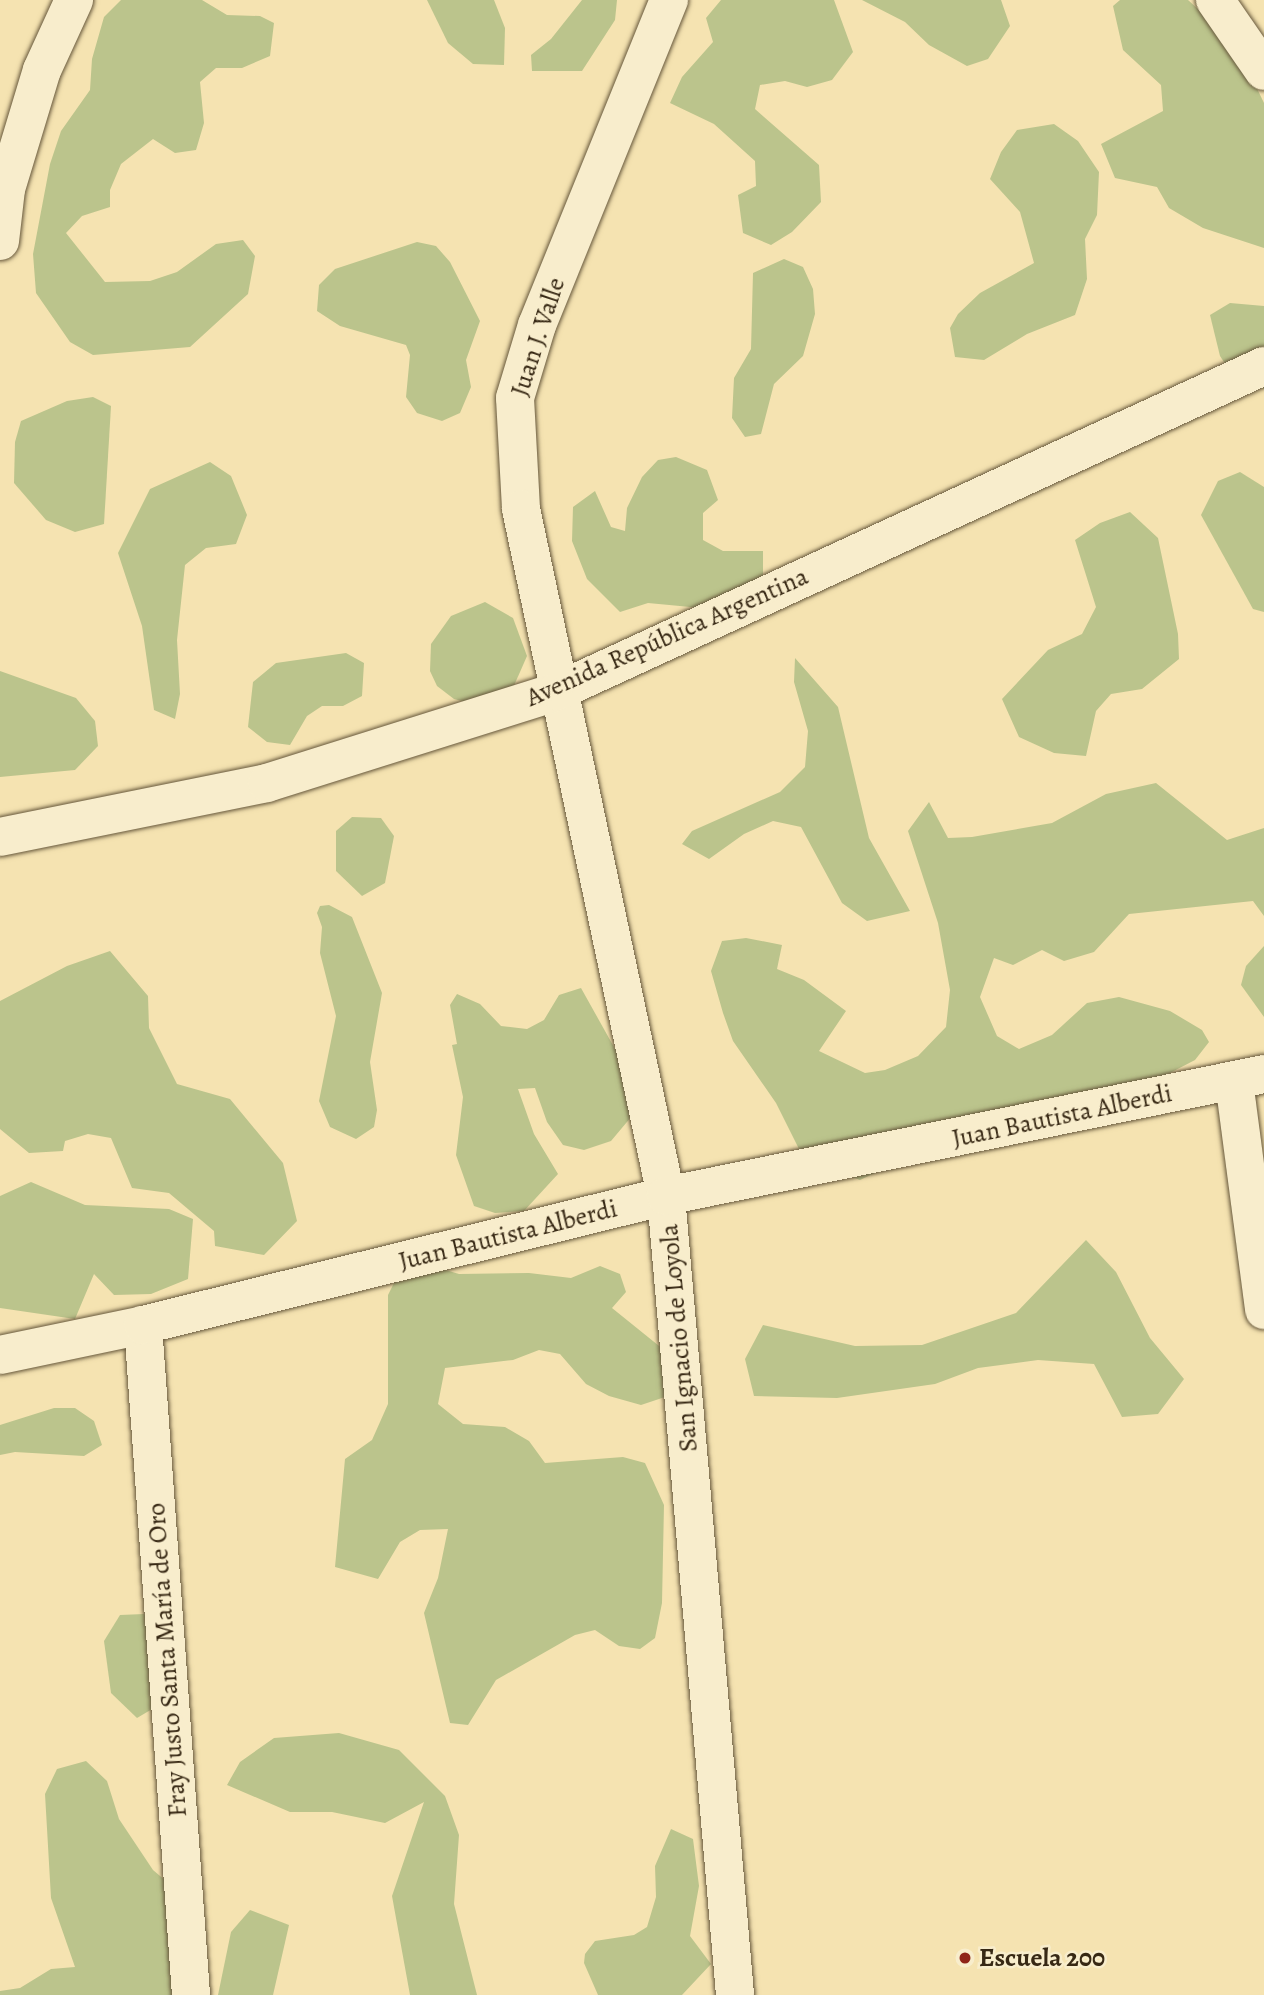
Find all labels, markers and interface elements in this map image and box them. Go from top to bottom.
street label: Juan J. Valle [504,273,572,401]
street label: Avenida República Argentina [521,561,813,713]
street label: Juan Bautista Alberdi [949,1077,1175,1155]
street label: Juan Bautista Alberdi [396,1193,620,1277]
street label: San Ignacio de Loyola [654,1223,704,1453]
street label: Fray Justo Santa María de Oro [140,1502,194,1818]
place label: Escuela 200 [979,1942,1105,1974]
marker: Escuela 200 [957,1950,973,1966]

